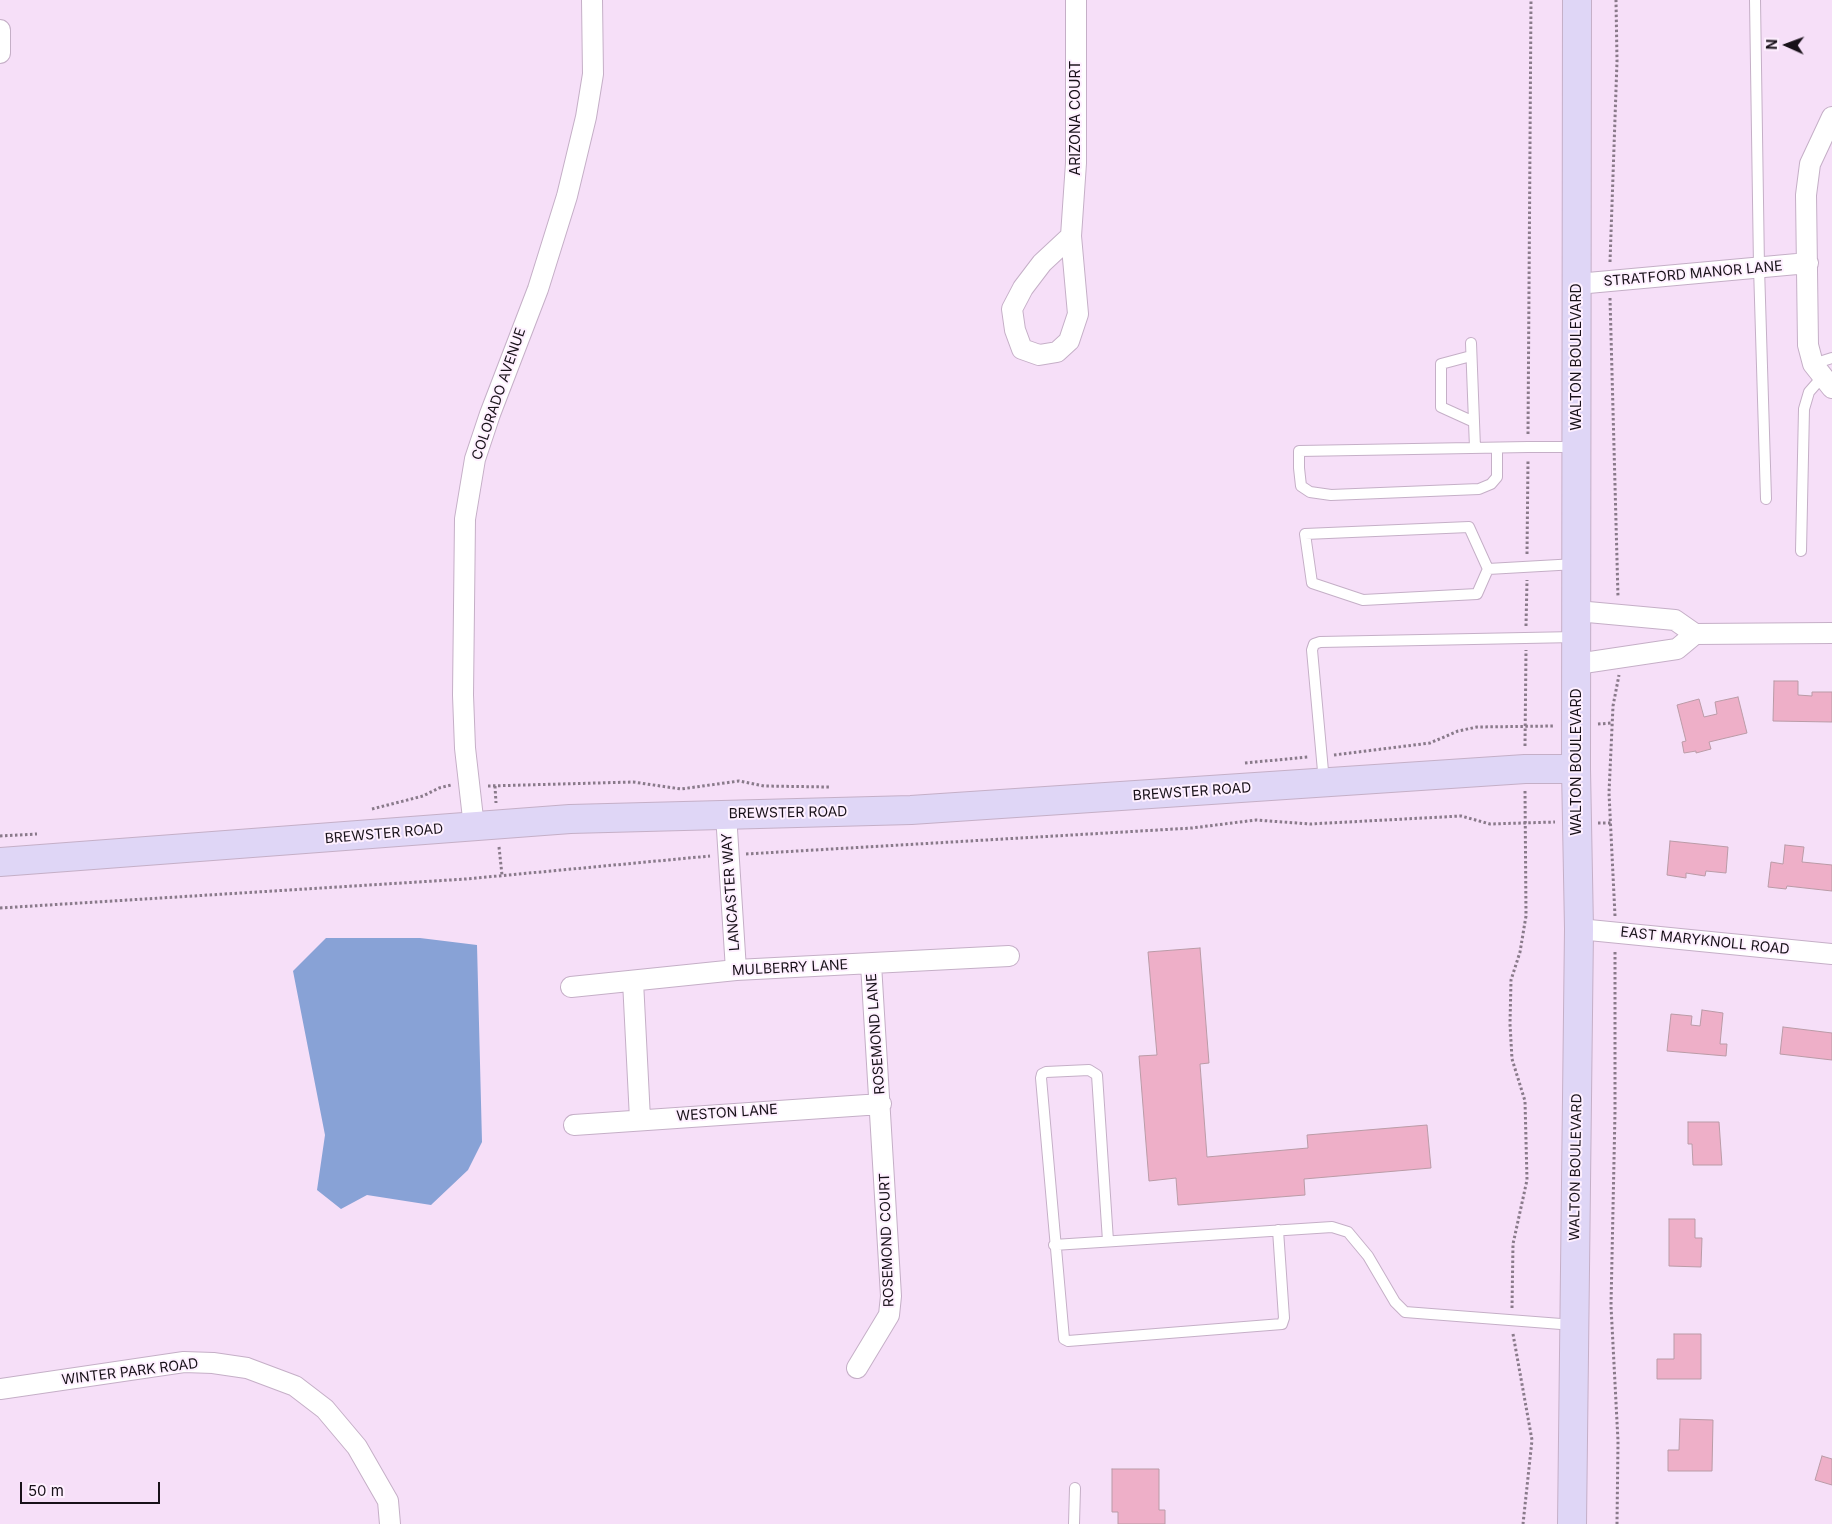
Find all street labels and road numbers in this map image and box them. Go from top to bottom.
street label: ARIZONA COURT [1068,60,1084,176]
street label: STRATFORD MANOR LANE [1603,258,1783,290]
street label: WALTON BOULEVARD [1569,283,1585,431]
street label: COLORADO AVENUE [468,326,530,462]
street label: WALTON BOULEVARD [1569,688,1585,836]
street label: BREWSTER ROAD [1132,779,1252,805]
street label: BREWSTER ROAD [728,804,848,822]
street label: BREWSTER ROAD [324,820,444,848]
street label: LANCASTER WAY [718,832,744,952]
street label: EAST MARYKNOLL ROAD [1620,924,1790,958]
street label: MULBERRY LANE [732,957,848,979]
street label: ROSEMOND LANE [863,973,889,1095]
street label: WALTON BOULEVARD [1566,1093,1586,1241]
street label: WESTON LANE [676,1101,778,1125]
street label: ROSEMOND COURT [876,1173,898,1307]
street label: WINTER PARK ROAD [61,1355,199,1389]

